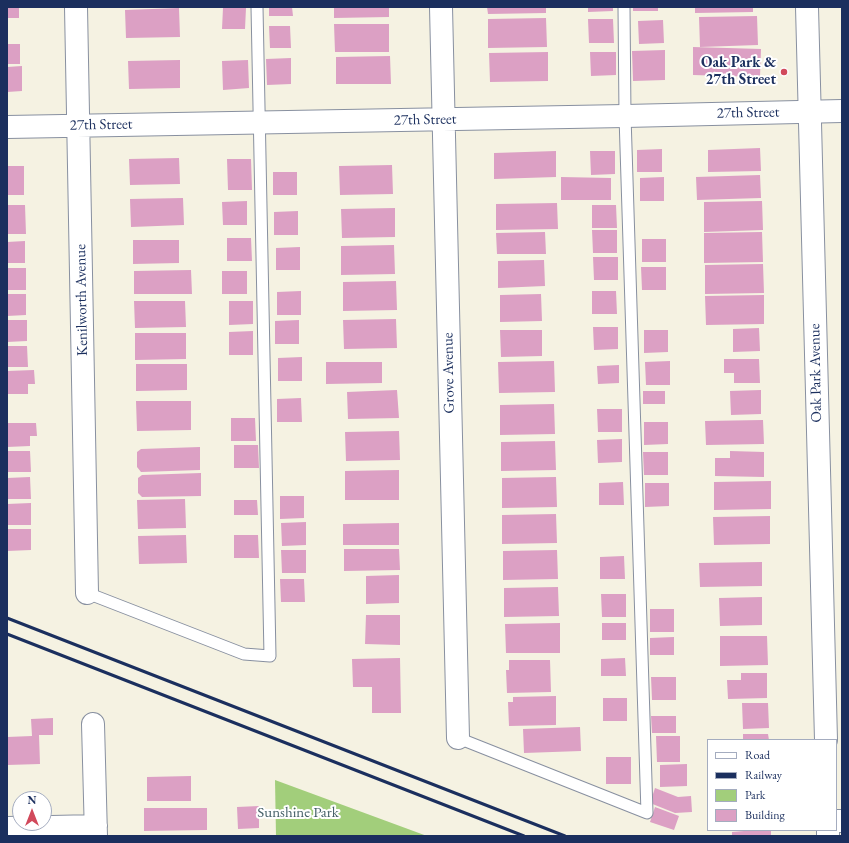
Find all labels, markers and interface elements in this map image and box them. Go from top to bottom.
place label: Oak Park & 27th Street [701,54,776,89]
marker: Oak Park & 27th Street [779,67,789,77]
street label: 27th Street [716,103,780,123]
street label: 27th Street [393,110,457,130]
street label: 27th Street [69,115,133,135]
street label: Kenilworth Avenue [72,244,92,356]
street label: Oak Park Avenue [806,323,826,423]
street label: Grove Avenue [439,332,459,414]
legend [707,739,837,831]
text: Road [745,747,770,763]
text: Railway [745,767,782,783]
text: Park [745,787,765,803]
north arrow [12,791,52,831]
text: N [28,793,36,807]
park label: Sunshine Park [257,804,339,822]
text: Building [745,807,785,823]

